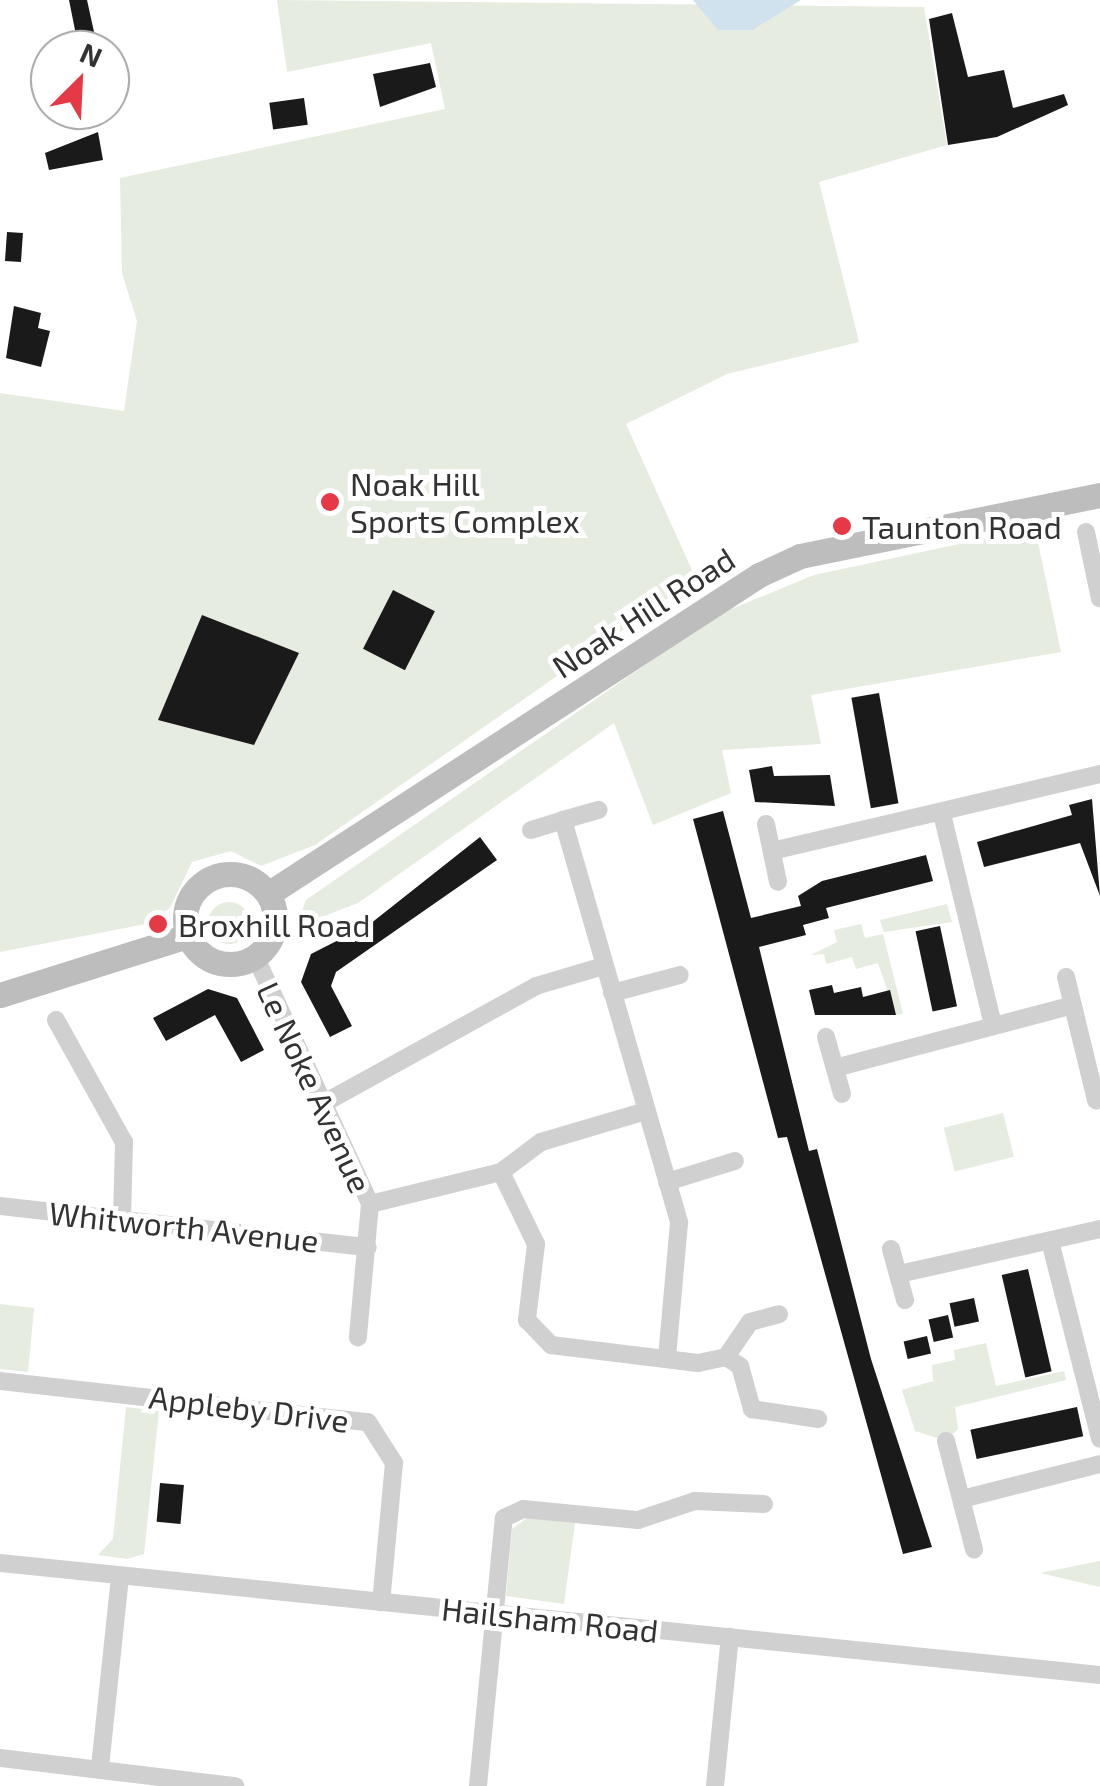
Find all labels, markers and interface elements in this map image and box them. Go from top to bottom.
north arrow [30,30,130,130]
text: N [75,35,108,74]
place label: Noak Hill Sports Complex [350,465,580,540]
marker: Noak Hill Sports Complex [319,491,341,513]
place label: Taunton Road [862,507,1062,545]
marker: Taunton Road [831,515,853,537]
street label: Noak Hill Road [544,538,742,686]
place label: Broxhill Road [178,905,371,943]
marker: Broxhill Road [147,913,169,935]
street label: Le Noke Avenue [249,975,381,1199]
street label: Whitworth Avenue [47,1193,321,1259]
street label: Appleby Drive [147,1377,351,1439]
street label: Hailsham Road [440,1589,660,1649]

